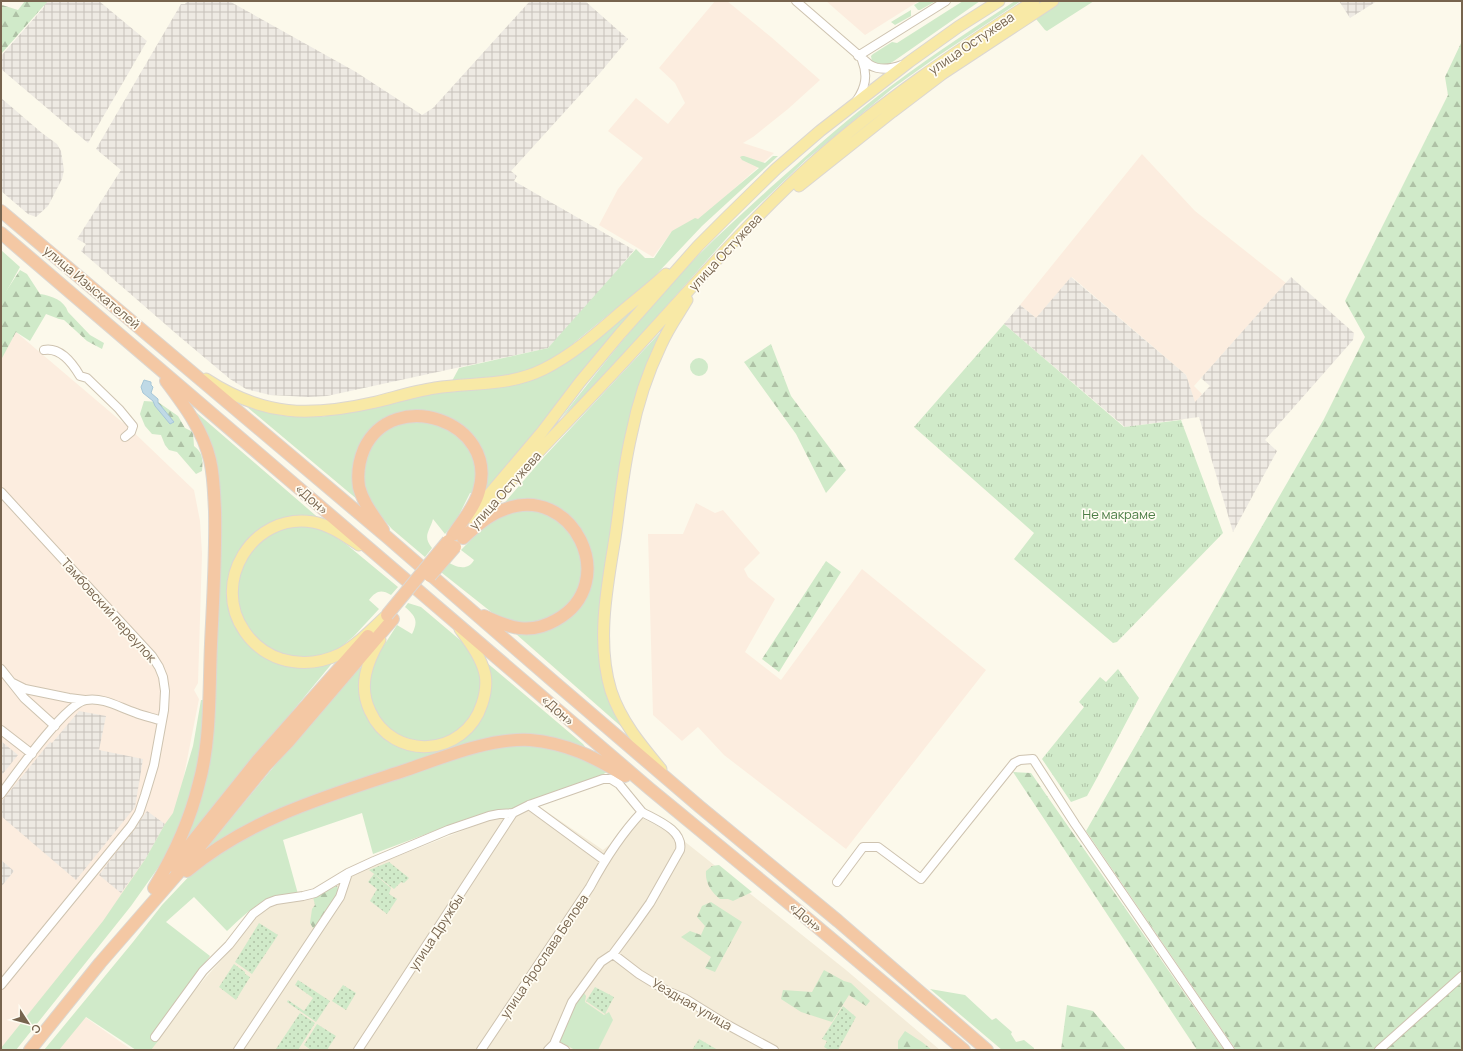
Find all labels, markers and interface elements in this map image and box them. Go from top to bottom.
street label: улица Остужева [925,8,1017,78]
street label: улица Остужева [684,209,766,295]
street label: улица Изыскателей [40,241,144,333]
street label: улица Остужева [465,447,545,533]
street label: «Дон» [291,479,333,519]
park label: Не макраме [1082,505,1156,523]
street label: Тамбовский переулок [57,554,161,666]
street label: «Дон» [537,690,579,730]
street label: улица Дружбы [404,890,468,974]
street label: улица Ярослава Белова [496,890,592,1022]
street label: «Дон» [785,898,827,936]
street label: Уездная улица [648,974,736,1034]
north arrow [8,1003,48,1043]
text: С [28,1021,45,1037]

